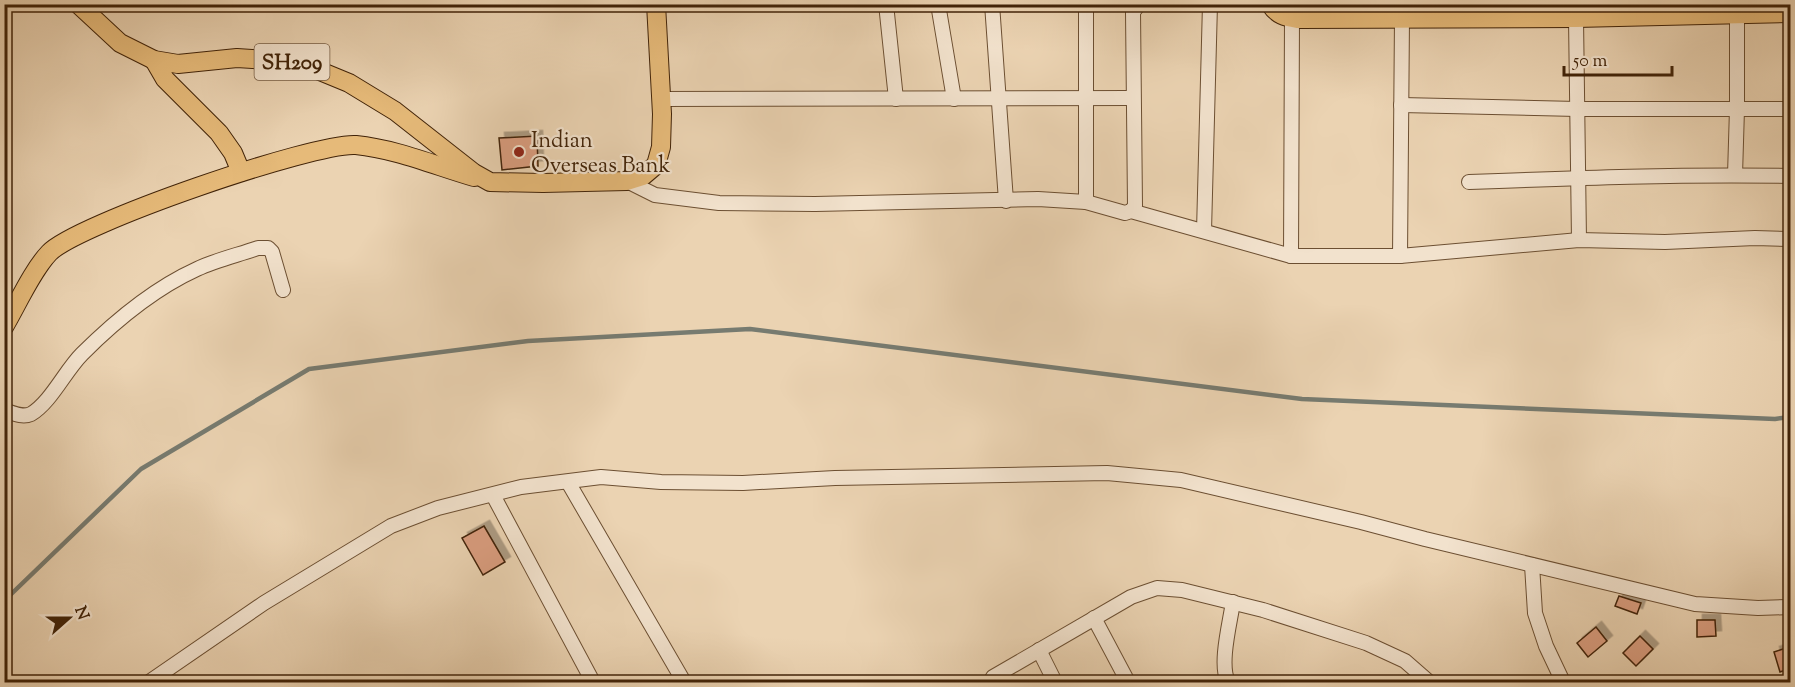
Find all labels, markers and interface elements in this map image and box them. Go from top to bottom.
scale bar [1564,39,1672,77]
road number: SH209 [254,44,330,80]
text: 50 m [1572,49,1608,75]
place label: Indian Overseas Bank [531,126,671,183]
marker: Indian Overseas Bank [512,145,526,159]
north arrow [39,588,99,648]
text: N [68,603,94,624]

